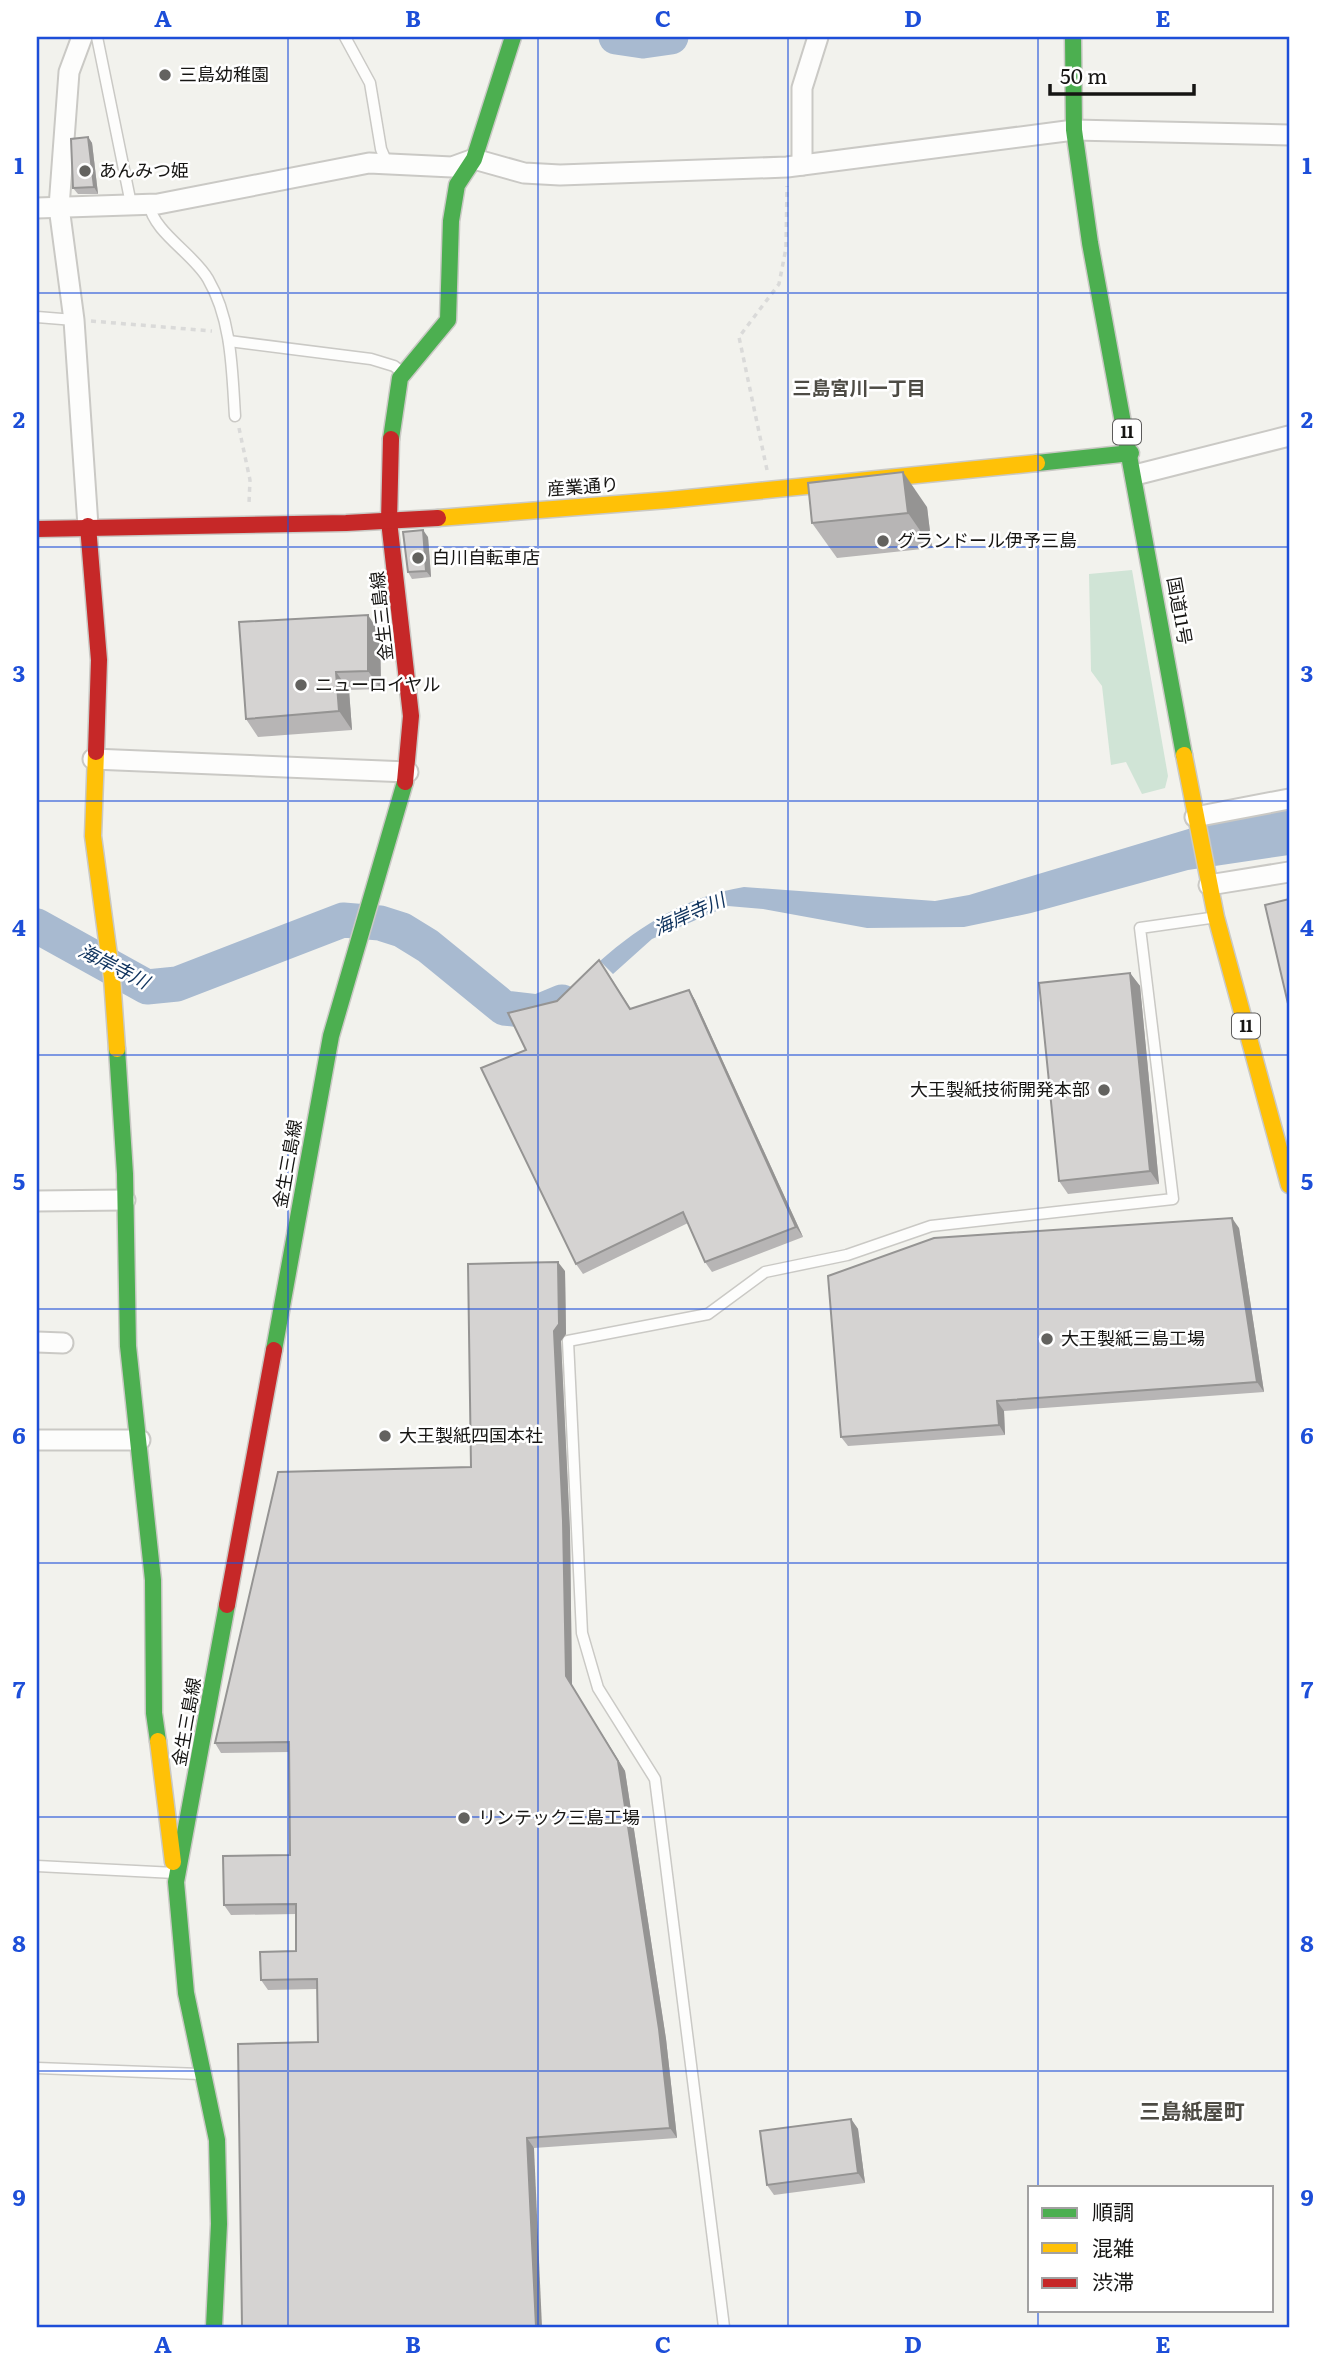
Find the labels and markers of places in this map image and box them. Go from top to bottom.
place label: 三島幼稚園 [179,60,269,87]
marker: 三島幼稚園 [157,67,173,83]
place label: あんみつ姫 [99,156,189,183]
marker: あんみつ姫 [77,163,93,179]
place label: グランドール伊予三島 [897,526,1077,553]
marker: グランドール伊予三島 [875,533,891,549]
place label: 白川自転車店 [432,543,540,570]
marker: 白川自転車店 [410,550,426,566]
place label: ニューロイヤル [315,670,440,697]
marker: ニューロイヤル [293,677,309,693]
place label: 大王製紙技術開発本部 [910,1075,1090,1102]
marker: 大王製紙技術開発本部 [1096,1082,1112,1098]
place label: 大王製紙三島工場 [1061,1324,1205,1351]
marker: 大王製紙三島工場 [1039,1331,1055,1347]
place label: 大王製紙四国本社 [399,1421,543,1448]
marker: 大王製紙四国本社 [377,1428,393,1444]
place label: リンテック三島工場 [478,1803,640,1830]
marker: リンテック三島工場 [456,1810,472,1826]

